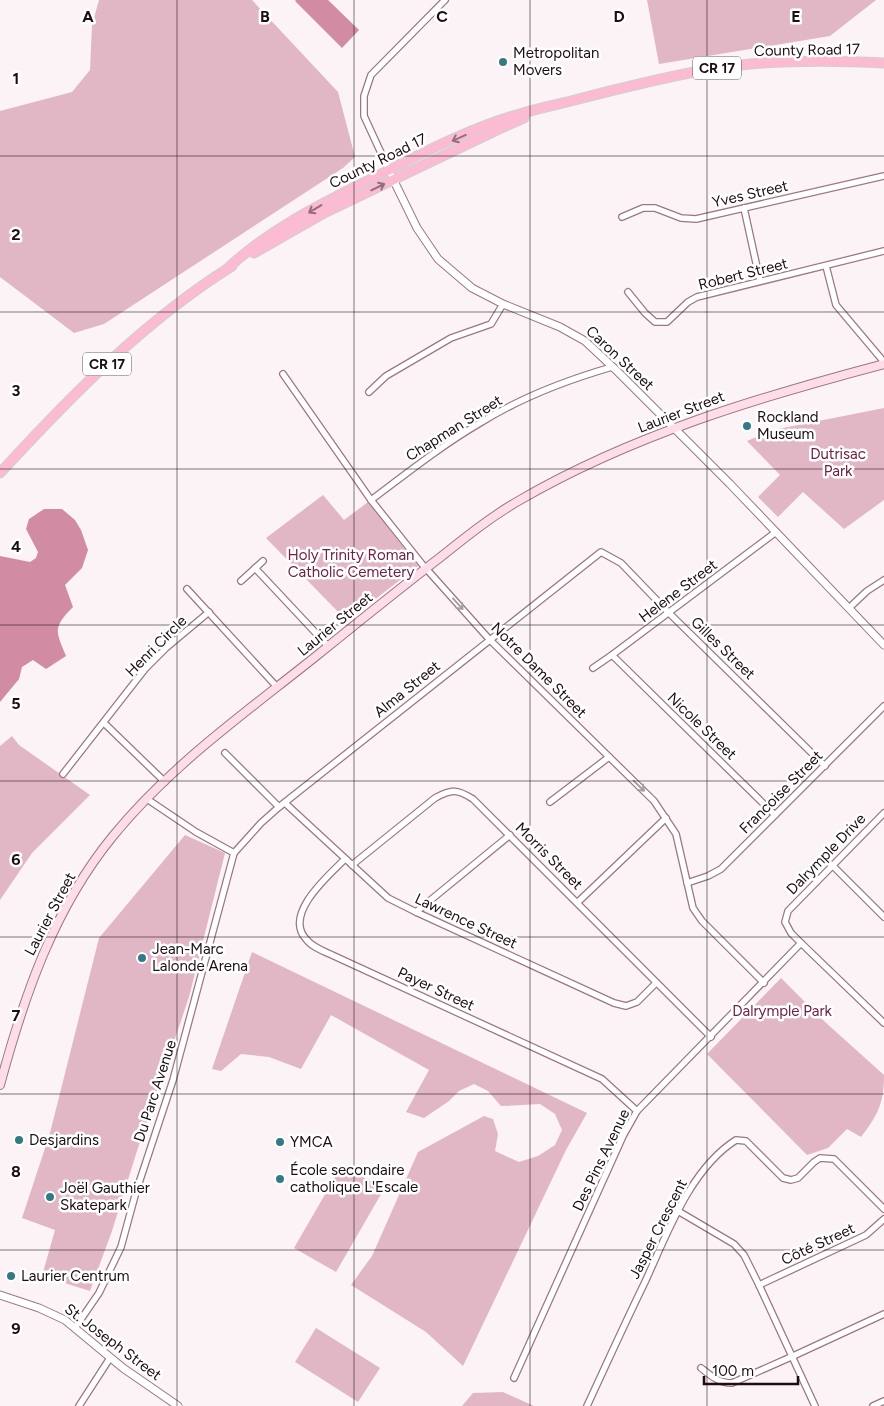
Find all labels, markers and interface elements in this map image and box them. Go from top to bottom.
text: A [82,7,94,26]
text: B [260,7,270,26]
text: C [436,7,448,26]
text: D [613,7,625,26]
text: E [791,7,801,26]
street label: County Road 17 [754,40,860,60]
place label: Metropolitan Movers [513,44,599,79]
marker: Metropolitan Movers [497,56,509,68]
road number: CR 17 [693,56,741,80]
text: 1 [13,69,19,88]
street label: County Road 17 [326,130,430,192]
one-way arrow [452,133,467,143]
street label: Yves Street [710,176,790,211]
one-way arrow [370,182,385,192]
one-way arrow [309,204,323,214]
text: 2 [11,225,21,244]
street label: Robert Street [696,254,790,294]
street label: Caron Street [582,322,658,394]
road number: CR 17 [83,352,131,376]
text: 3 [12,381,21,400]
street label: Laurier Street [635,387,727,437]
street label: Chapman Street [403,391,506,465]
place label: Rockland Museum [757,408,819,443]
marker: Rockland Museum [741,420,753,432]
park label: Dutrisac Park [810,445,866,480]
text: 4 [11,537,21,556]
park label: Holy Trinity Roman Catholic Cemetery [288,546,414,581]
street label: Helene Street [635,556,721,626]
street label: Laurier Street [294,588,376,660]
one-way arrow [452,598,463,611]
street label: Henri Circle [122,612,190,680]
street label: Gilles Street [687,613,759,683]
street label: Notre Dame Street [488,619,591,722]
street label: Alma Street [370,657,444,721]
street label: Nicole Street [664,689,741,764]
text: 5 [11,694,21,713]
street label: Francoise Street [736,746,827,837]
one-way arrow [632,780,645,792]
street label: Dalrymple Drive [783,810,869,898]
street label: Morris Street [512,819,587,894]
text: 6 [11,850,21,869]
street label: Laurier Street [21,869,80,959]
street label: Lawrence Street [412,889,520,953]
place label: Jean-Marc Lalonde Arena [152,940,248,975]
marker: Jean-Marc Lalonde Arena [136,952,148,964]
street label: Payer Street [395,963,478,1015]
park label: Dalrymple Park [732,1002,833,1020]
text: 7 [12,1006,21,1025]
street label: Du Parc Avenue [130,1038,180,1144]
street label: Des Pins Avenue [569,1106,633,1214]
place label: Desjardins [29,1131,99,1149]
place label: YMCA [290,1133,333,1151]
marker: Desjardins [13,1134,25,1146]
marker: YMCA [274,1136,286,1148]
place label: École secondaire catholique L'Escale [290,1161,418,1196]
text: 8 [11,1162,21,1181]
marker: École secondaire catholique L'Escale [274,1173,286,1185]
street label: Jasper Crescent [625,1176,691,1282]
place label: Joël Gauthier Skatepark [60,1179,150,1214]
marker: Joël Gauthier Skatepark [44,1191,56,1203]
street label: Côté Street [778,1219,858,1269]
place label: Laurier Centrum [21,1267,130,1285]
marker: Laurier Centrum [5,1270,17,1282]
street label: St. Joseph Street [61,1300,165,1384]
text: 9 [11,1319,21,1338]
scale bar [704,1354,798,1386]
text: 100 m [712,1362,754,1380]

